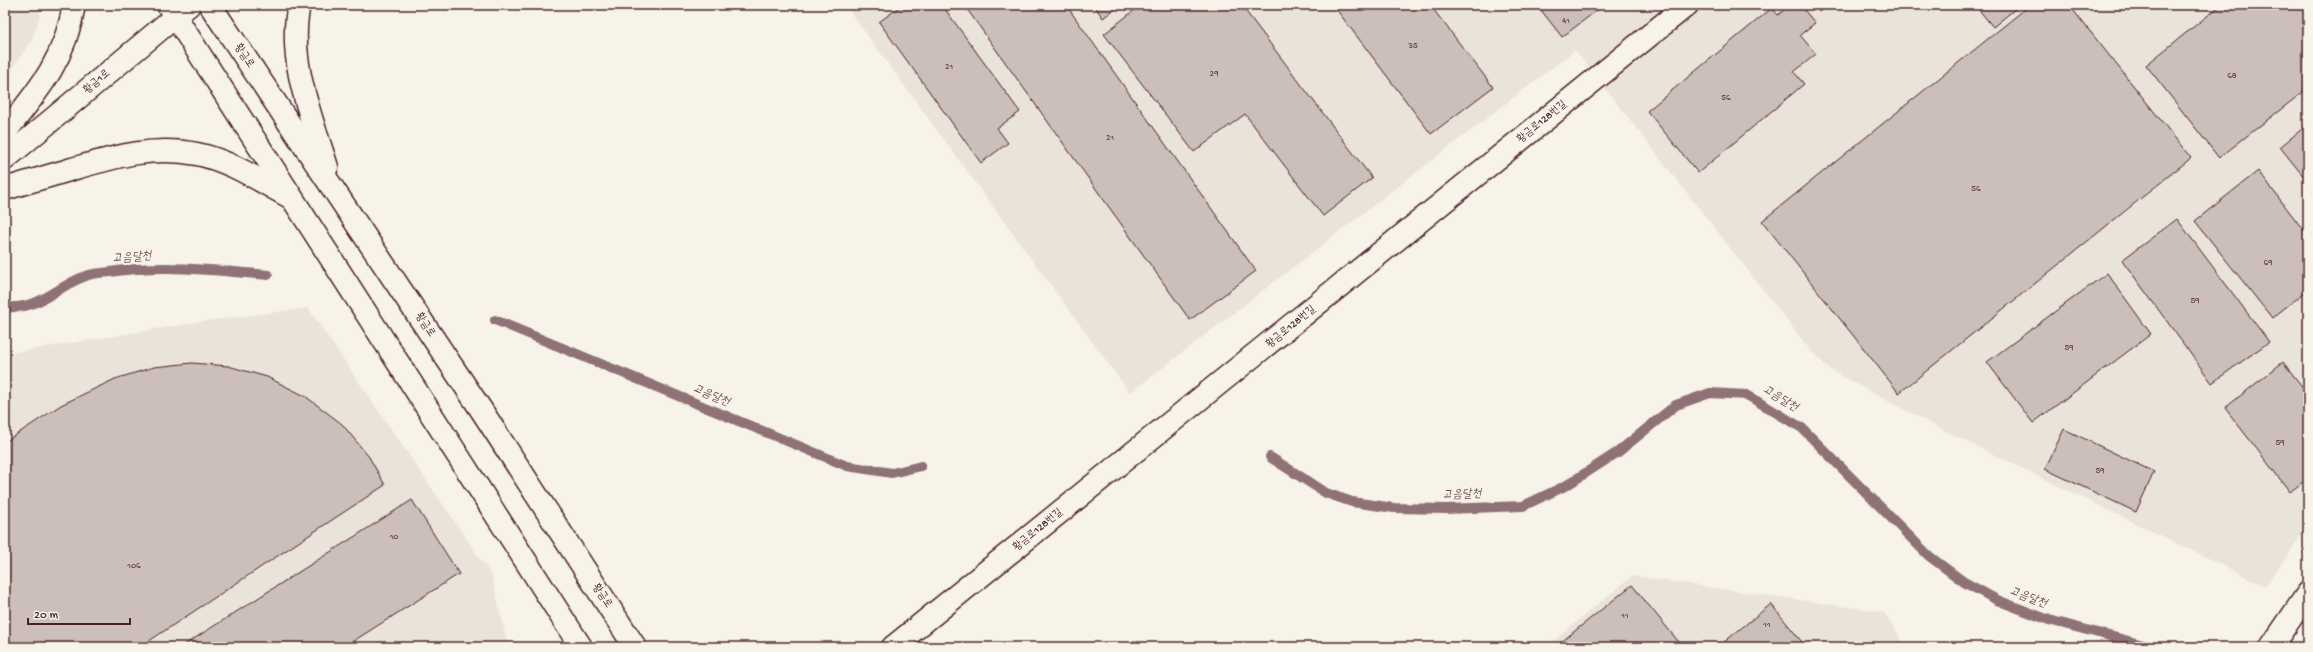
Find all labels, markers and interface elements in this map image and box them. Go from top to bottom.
house number: 41 [1562,16,1570,27]
street label: 황금로 [232,41,257,70]
house number: 35 [1407,41,1418,52]
house number: 21 [945,62,953,73]
street label: 황금1로 [81,67,113,97]
house number: 29 [1210,69,1219,80]
house number: 68 [2227,71,2237,82]
house number: 56 [1721,93,1731,104]
street label: 황금로128번길 [1514,98,1569,146]
house number: 21 [1106,133,1114,144]
house number: 56 [1971,184,1981,195]
water label: 고음달천 [112,250,153,266]
house number: 69 [2263,258,2273,269]
house number: 59 [2190,296,2200,307]
street label: 황금로128번길 [1263,303,1318,351]
street label: 황금로 [413,310,438,339]
house number: 59 [2064,343,2074,354]
water label: 고음달천 [690,382,733,411]
water label: 고음달천 [1760,383,1801,416]
house number: 59 [2275,438,2285,449]
house number: 59 [2095,466,2105,477]
water label: 고음달천 [1442,487,1483,503]
street label: 황금로128번길 [1010,506,1065,554]
house number: 10 [389,532,398,543]
house number: 106 [126,561,141,572]
street label: 황금로 [590,581,615,611]
water label: 고음달천 [2007,585,2050,612]
scale bar [28,600,130,626]
text: 20 m [34,609,59,623]
house number: 11 [1620,611,1629,622]
house number: 11 [1762,620,1771,631]

